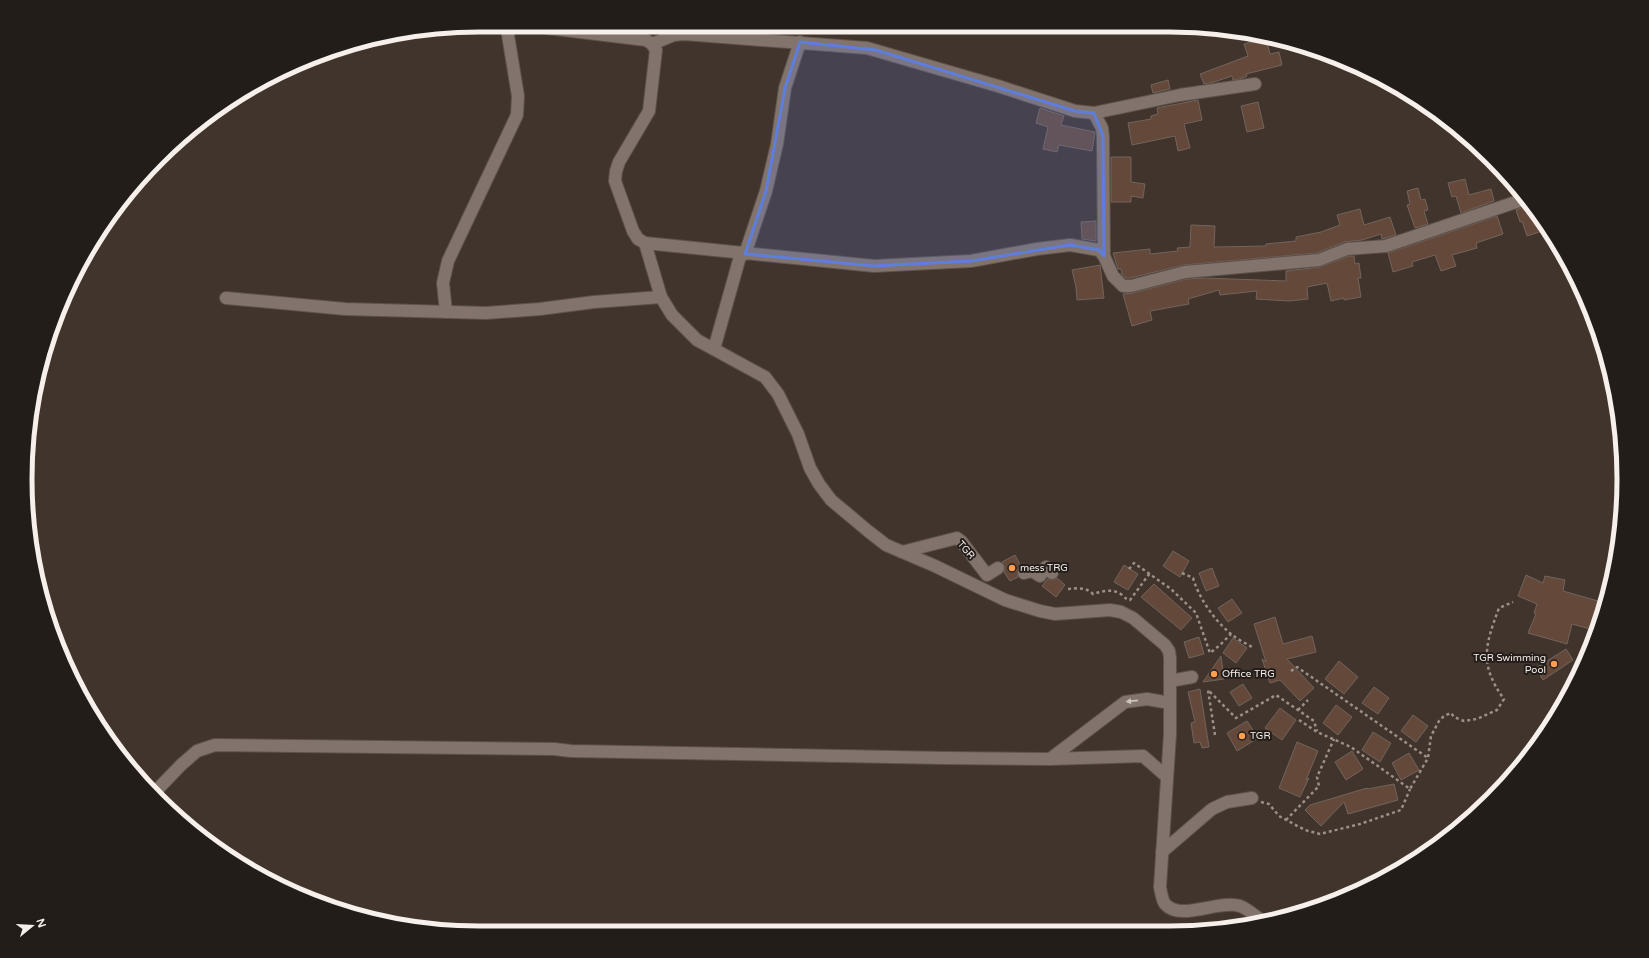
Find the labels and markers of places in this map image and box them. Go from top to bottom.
place label: mess TRG [1020,562,1068,574]
marker: mess TRG [1007,563,1017,573]
place label: TGR Swimming Pool [1473,652,1546,676]
marker: TGR Swimming Pool [1549,659,1559,669]
place label: Office TRG [1222,668,1275,680]
marker: Office TRG [1209,669,1219,679]
place label: TGR [1250,730,1271,742]
marker: TGR [1237,731,1247,741]

